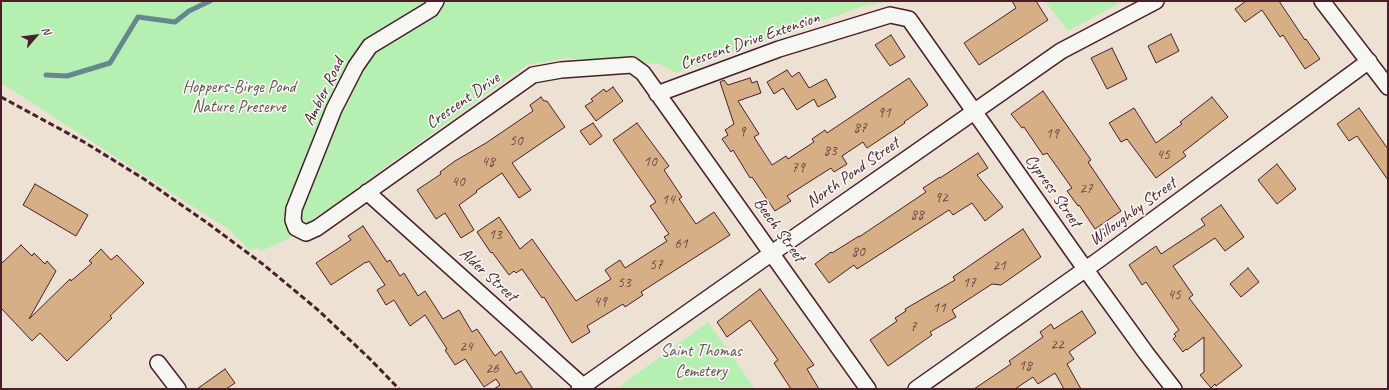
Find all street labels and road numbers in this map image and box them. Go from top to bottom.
street label: Crescent Drive Extension [678,8,822,74]
street label: Ambler Road [299,55,349,129]
street label: Crescent Drive [422,68,504,134]
street label: North Pond Street [803,133,903,213]
street label: Cypress Street [1020,150,1086,232]
street label: Willoughby Street [1086,174,1180,250]
street label: Beech Street [749,194,809,266]
street label: Alder Street [455,244,521,306]

